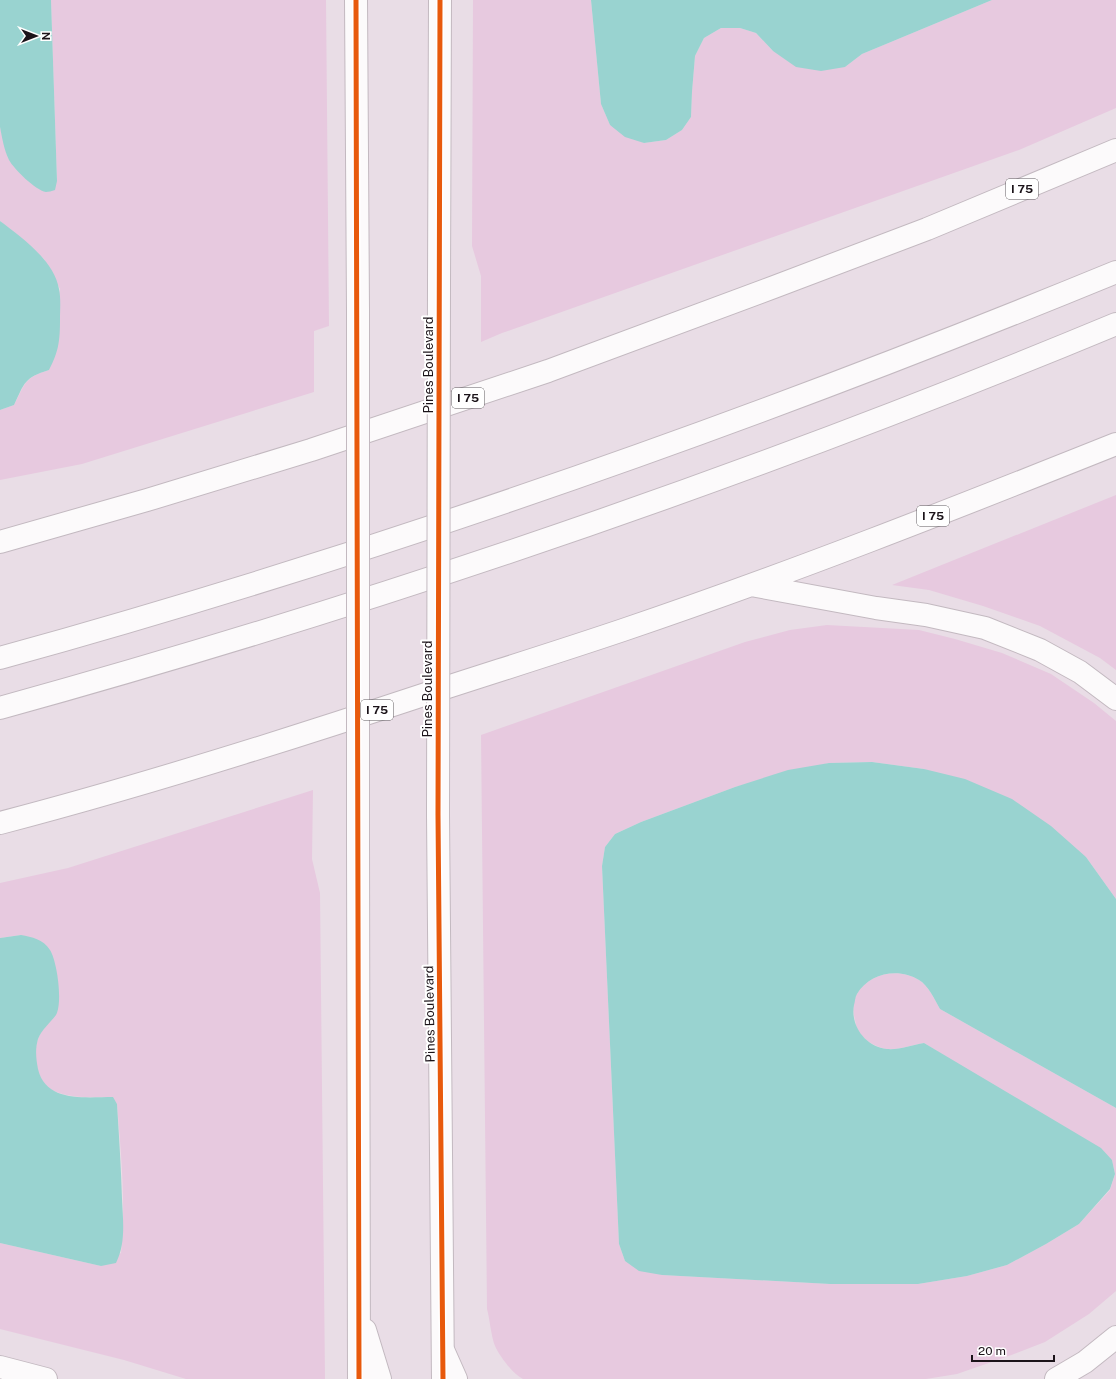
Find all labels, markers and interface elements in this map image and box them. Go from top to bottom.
north arrow [16,16,56,56]
text: N [40,32,52,40]
road number: I 75 [1006,179,1038,199]
street label: Pines Boulevard [421,317,436,413]
road number: I 75 [452,388,484,408]
road number: I 75 [917,506,949,526]
street label: Pines Boulevard [420,641,435,737]
road number: I 75 [361,700,393,720]
street label: Pines Boulevard [421,965,438,1063]
scale bar [972,1337,1054,1363]
text: 20 m [978,1344,1006,1358]

